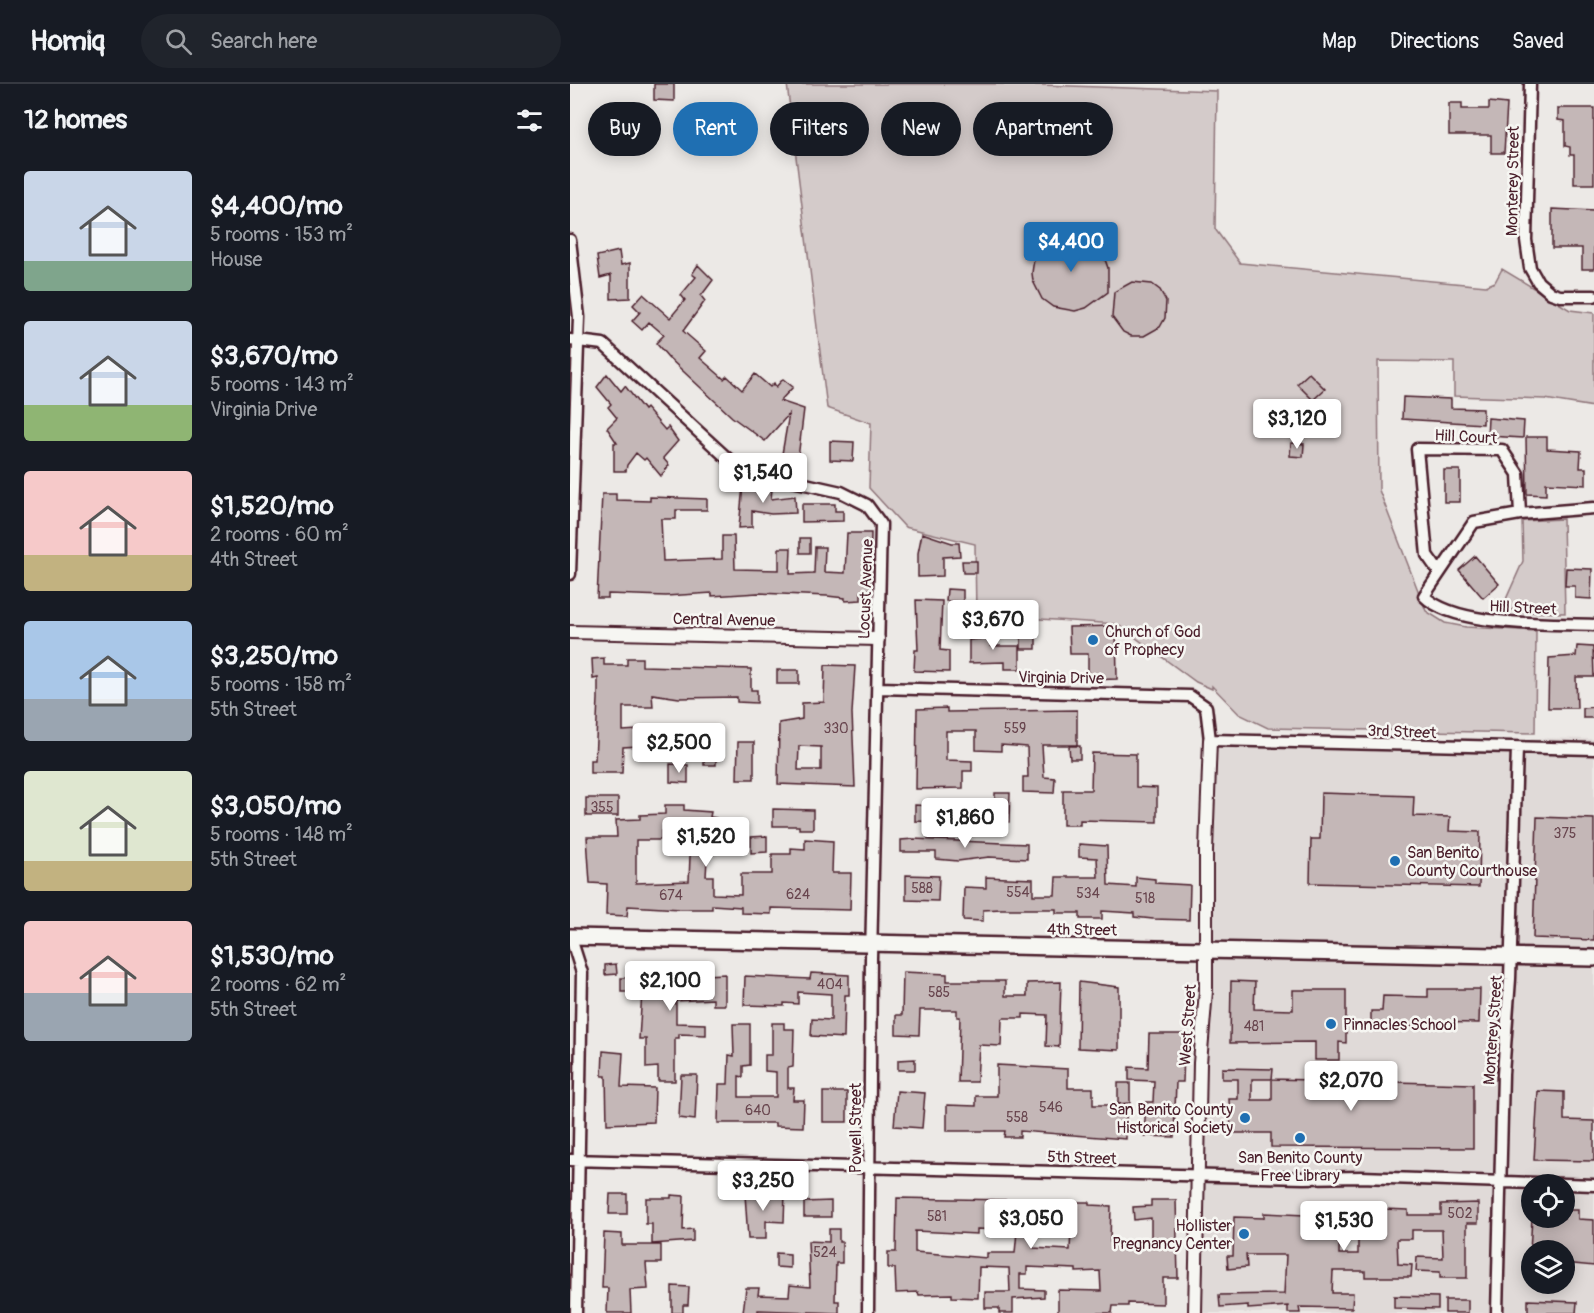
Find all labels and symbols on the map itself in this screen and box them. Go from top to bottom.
street label: Monterey Street [1502,125,1524,236]
pin: $4,400 [1022,222,1120,273]
pin: $3,120 [1248,399,1346,450]
street label: Hill Court [1434,425,1498,449]
pin: $1,540 [714,453,812,504]
street label: Locust Avenue [854,539,878,639]
street label: Hill Street [1489,596,1558,620]
pin: $3,670 [944,600,1042,651]
street label: Central Avenue [673,609,775,631]
place label: Church of God of Prophecy [1105,622,1201,660]
marker: Church of God of Prophecy [1086,633,1100,647]
street label: Virginia Drive [1018,667,1104,689]
house number: 330 [823,720,849,737]
house number: 559 [1004,720,1026,737]
street label: 3rd Street [1367,721,1437,743]
pin: $2,500 [630,723,728,774]
pin: $1,860 [916,798,1014,849]
house number: 355 [591,799,614,816]
pin: $1,520 [657,817,755,868]
house number: 375 [1554,825,1576,842]
place label: San Benito County Courthouse [1407,843,1537,881]
marker: San Benito County Courthouse [1388,854,1402,868]
house number: 588 [911,880,933,897]
house number: 554 [1006,884,1030,901]
house number: 534 [1076,885,1100,902]
house number: 624 [786,886,810,903]
house number: 674 [659,887,683,904]
house number: 518 [1135,890,1155,907]
street label: 4th Street [1047,919,1118,941]
pin: $2,100 [621,961,719,1012]
street label: Monterey Street [1479,974,1507,1086]
house number: 404 [817,976,843,993]
street label: West Street [1175,983,1201,1067]
house number: 585 [928,984,950,1001]
place label: Pinnacles School [1343,1015,1456,1035]
marker: Pinnacles School [1324,1017,1338,1031]
house number: 481 [1244,1018,1264,1035]
pin: $2,070 [1302,1061,1400,1112]
street label: Powell Street [846,1082,866,1173]
house number: 546 [1039,1099,1063,1116]
place label: San Benito County Historical Society [1108,1100,1233,1138]
house number: 640 [745,1102,771,1119]
house number: 558 [1006,1109,1028,1126]
marker: San Benito County Historical Society [1238,1111,1252,1125]
marker: San Benito County Free Library [1293,1131,1307,1145]
street label: 5th Street [1047,1147,1118,1169]
place label: San Benito County Free Library [1238,1148,1362,1186]
pin: $3,250 [714,1161,812,1212]
pin: $3,050 [982,1199,1080,1250]
pin: $1,530 [1295,1201,1393,1252]
house number: 502 [1448,1205,1473,1222]
house number: 581 [927,1208,947,1225]
place label: Hollister Pregnancy Center [1112,1216,1232,1254]
marker: Hollister Pregnancy Center [1237,1227,1251,1241]
house number: 524 [813,1244,837,1261]

